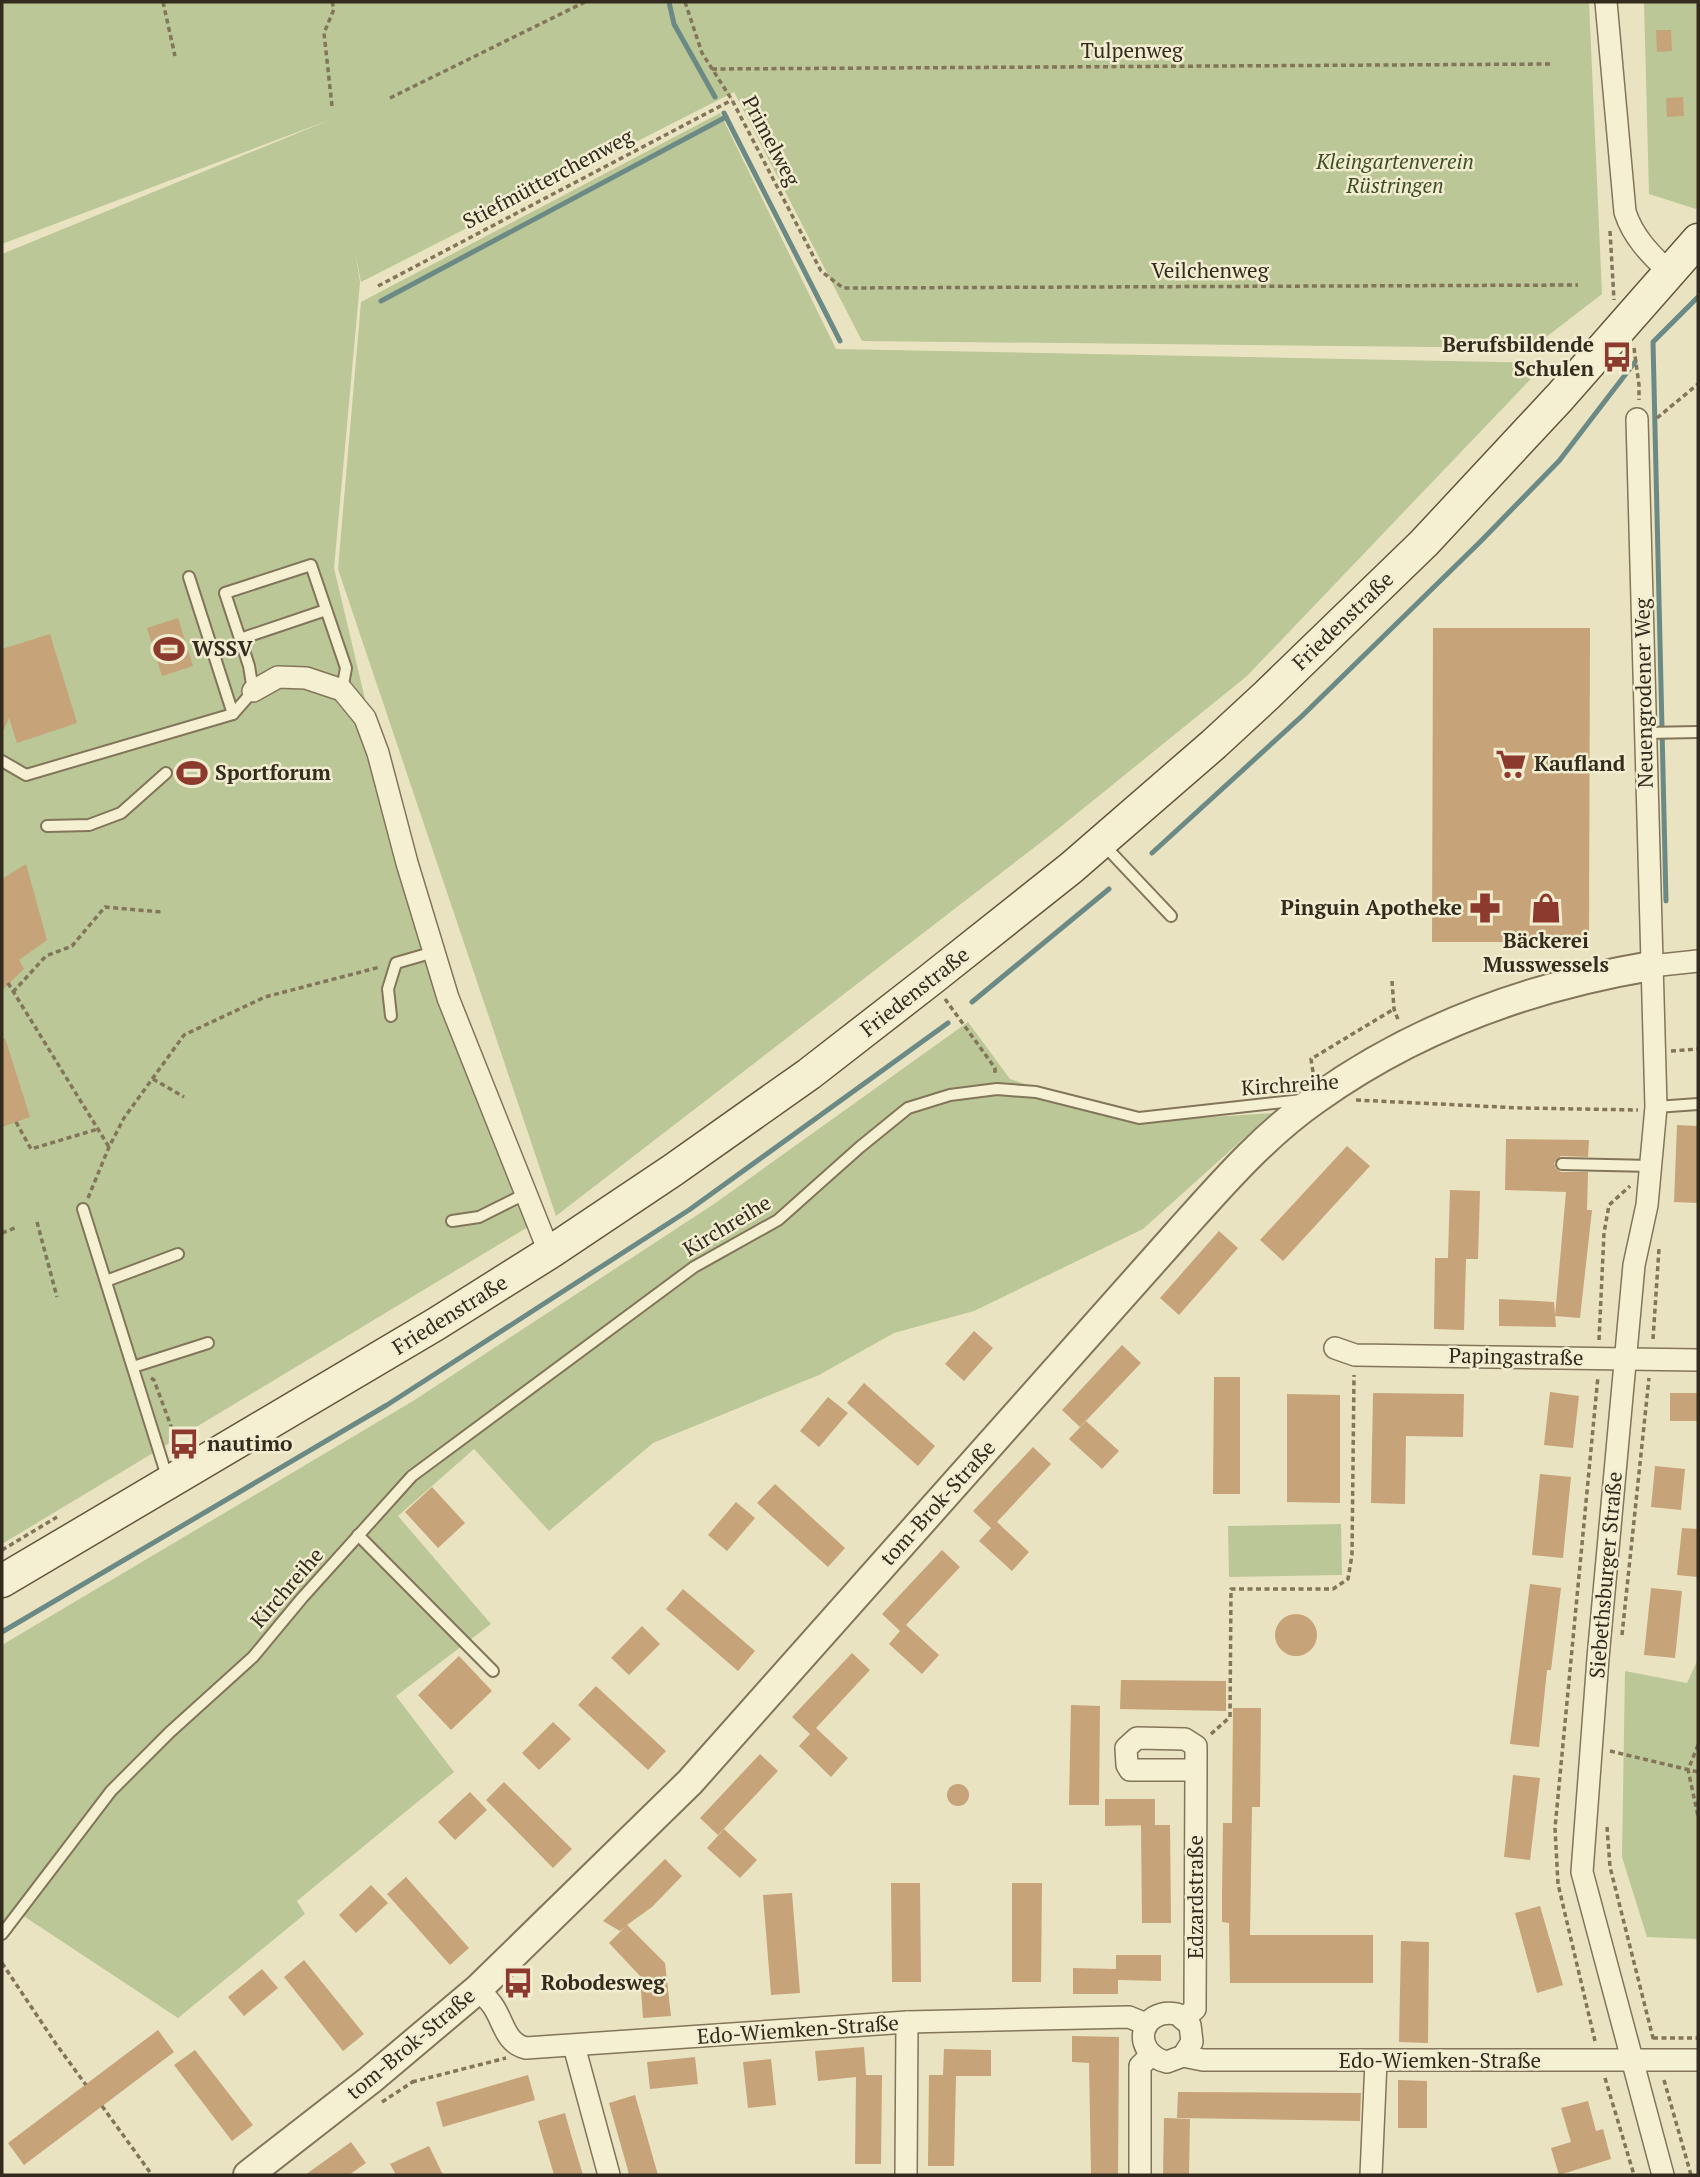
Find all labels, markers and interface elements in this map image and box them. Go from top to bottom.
street label: Tulpenweg [1081,36,1184,64]
street label: Primelweg [736,90,808,191]
street label: Stiefmütterchenweg [457,121,639,235]
park label: Kleingartenverein Rüstringen [1315,147,1474,199]
street label: Veilchenweg [1151,256,1270,284]
place label: Berufsbildende Schulen [1442,330,1594,382]
bus stop icon: Berufsbildende Schulen [1600,340,1634,374]
street label: Friedenstraße [1286,565,1399,676]
street label: Neuengrodener Weg [1627,597,1659,788]
sports icon: WSSV [152,632,186,666]
place label: WSSV [192,634,253,662]
supermarket icon: Kaufland [1494,747,1528,781]
place label: Kaufland [1534,749,1626,777]
sports icon: Sportforum [175,756,209,790]
place label: Sportforum [215,758,331,786]
pharmacy icon: Pinguin Apotheke [1468,891,1502,925]
shop icon: Bäckerei Musswessels [1529,891,1563,925]
place label: Pinguin Apotheke [1280,893,1462,921]
place label: Bäckerei Musswessels [1483,926,1609,978]
street label: Friedenstraße [854,940,974,1042]
street label: Kirchreihe [1240,1067,1340,1101]
street label: Kirchreihe [677,1188,776,1262]
street label: Friedenstraße [387,1268,512,1361]
street label: Papingastraße [1448,1341,1584,1371]
bus stop icon: nautimo [167,1427,201,1461]
place label: nautimo [207,1429,293,1457]
street label: tom-Brok-Straße [873,1434,1001,1571]
street label: Siebethsburger Straße [1582,1470,1628,1679]
street label: Kirchreihe [244,1541,329,1633]
street label: Edzardstraße [1181,1835,1209,1959]
bus stop icon: Robodesweg [501,1966,535,2000]
place label: Robodesweg [541,1968,666,1996]
street label: tom-Brok-Straße [340,1981,481,2105]
street label: Edo-Wiemken-Straße [696,2008,900,2050]
street label: Edo-Wiemken-Straße [1339,2046,1541,2074]

